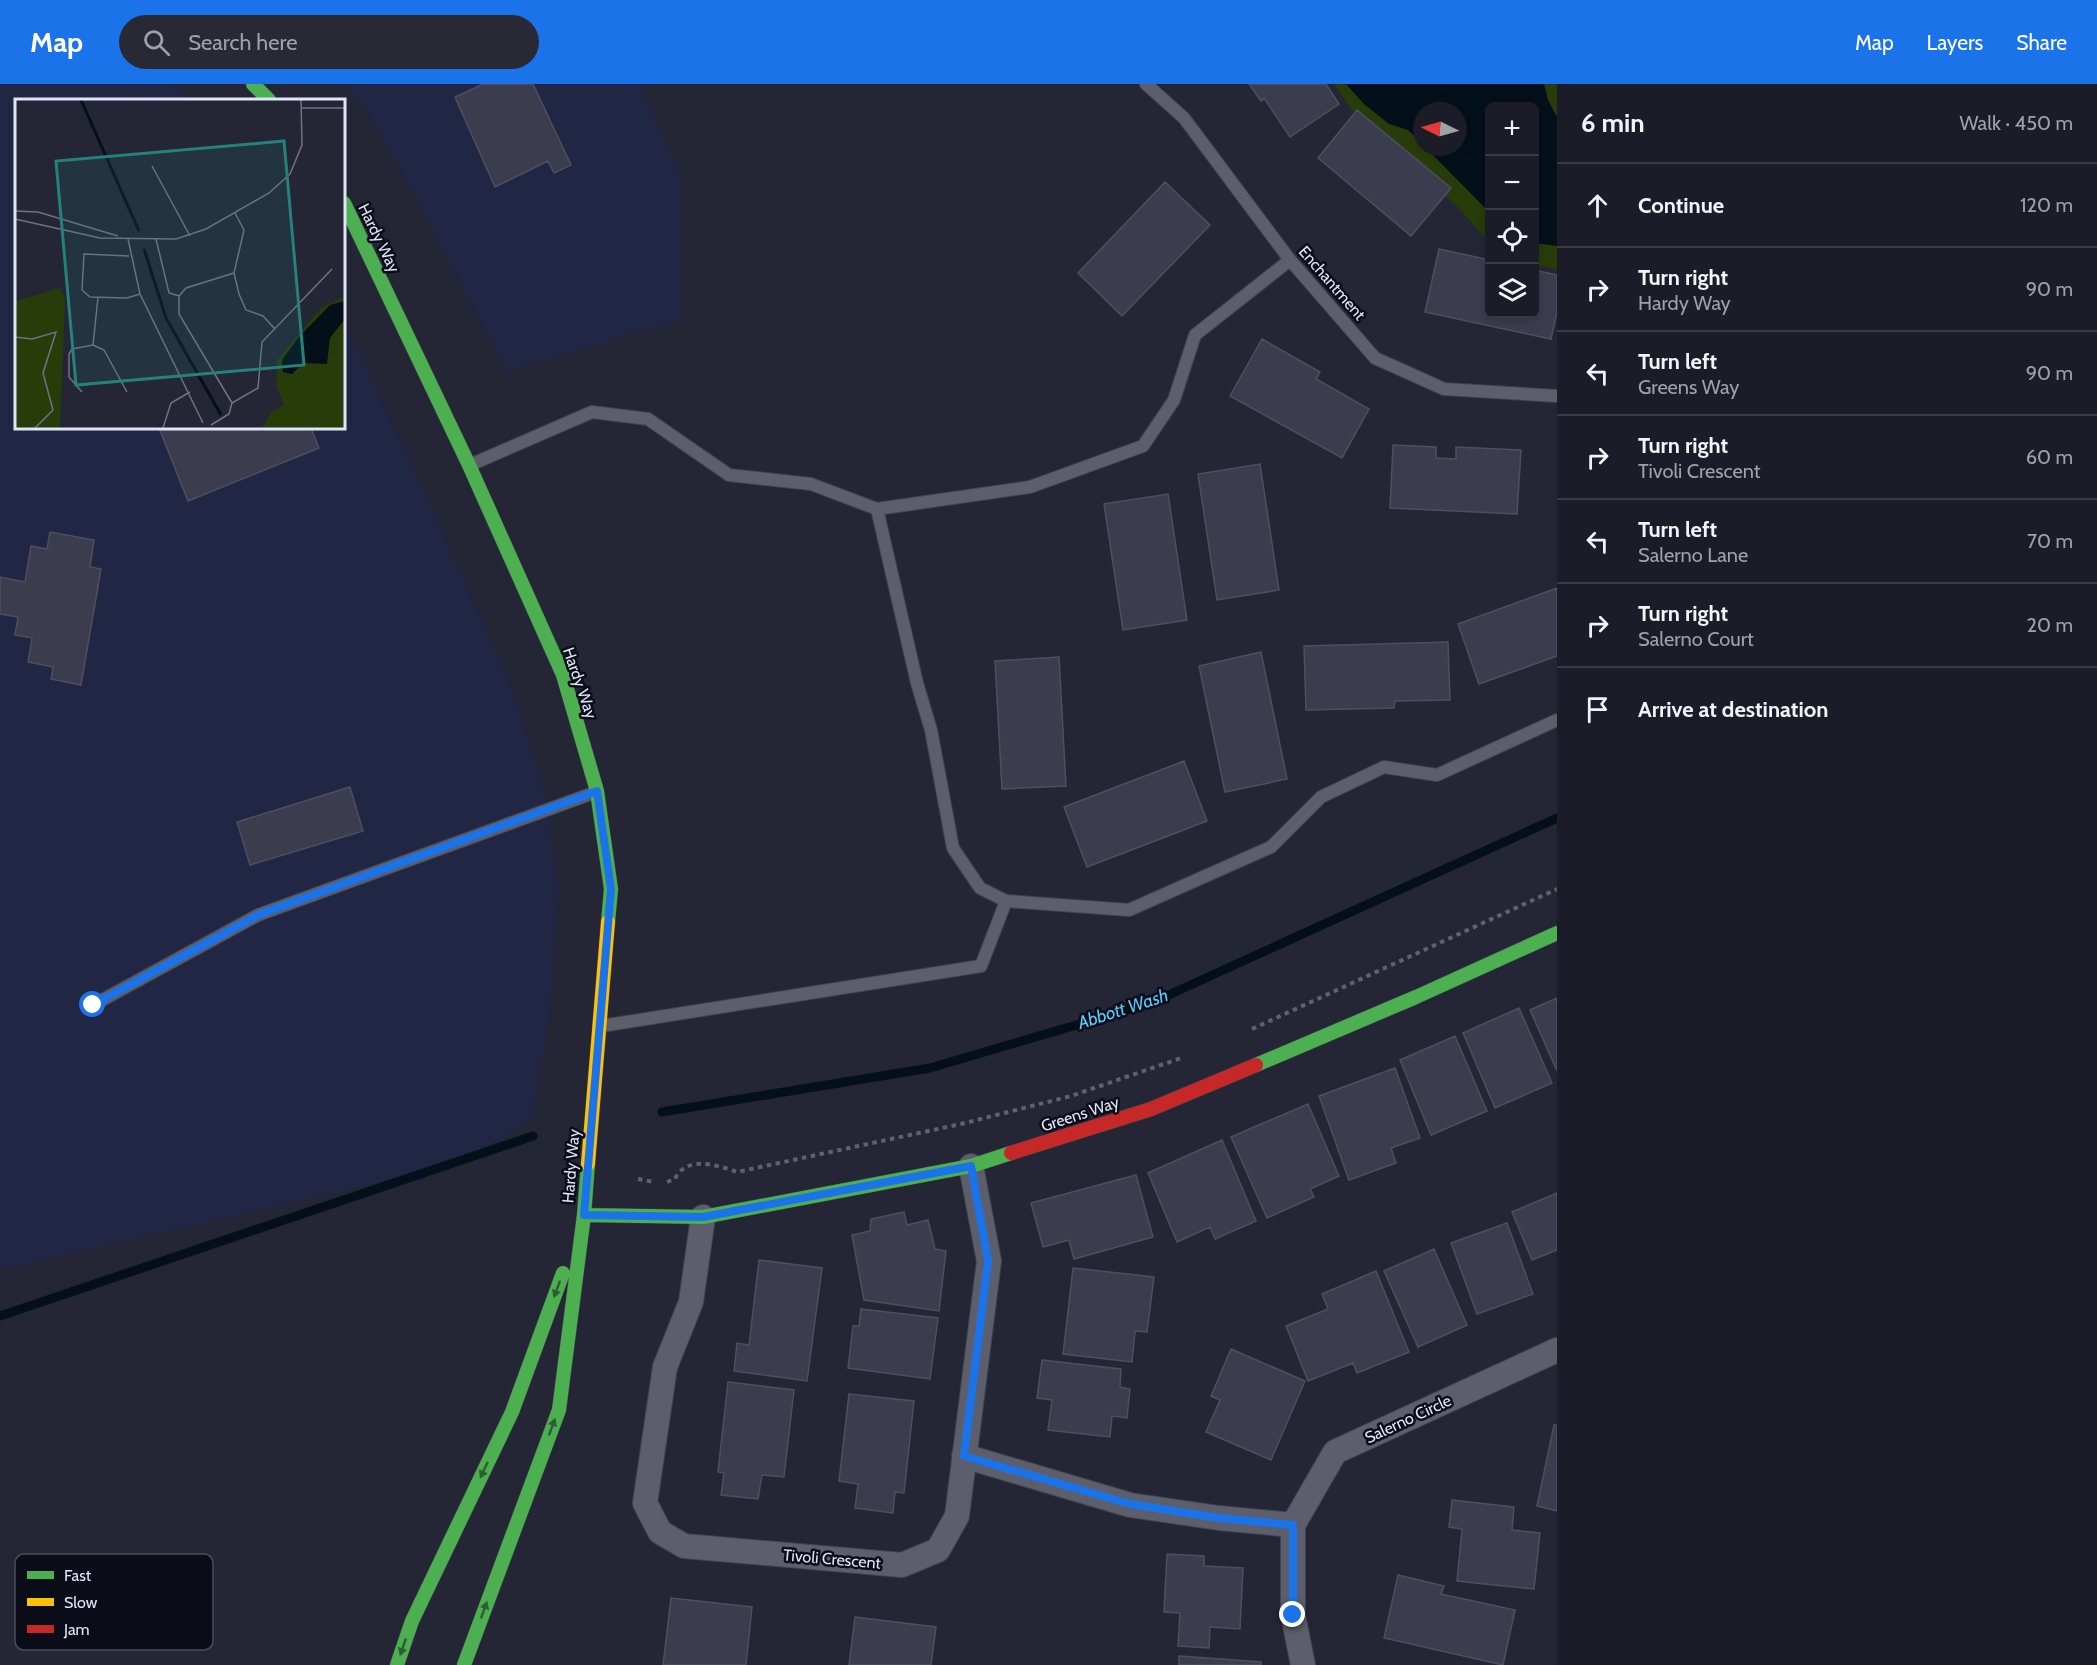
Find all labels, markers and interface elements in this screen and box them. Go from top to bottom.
search box [119,15,539,69]
text: Map [30,25,83,59]
icon: search [140,26,173,59]
text: Search here [188,29,297,56]
text: Map [1855,30,1894,55]
text: Layers [1927,30,1983,55]
text: Share [2016,30,2067,55]
inset map [15,99,345,429]
north arrow [1413,102,1467,156]
map controls [1485,102,1539,318]
button: + [1485,102,1539,156]
text: 6 min [1581,107,1645,139]
text: Walk · 450 m [1959,111,2073,135]
button: − [1485,156,1539,210]
icon: ahead [1581,189,1614,222]
text: Continue [1638,192,1724,219]
text: 120 m [2020,193,2073,217]
street label: Hardy Way [354,201,404,275]
button: locate [1485,210,1539,264]
street label: Enchantment [1295,242,1370,324]
button: layers [1485,264,1539,318]
text: Turn right [1638,264,1728,291]
icon: right [1581,273,1614,306]
text: 90 m [2026,277,2073,301]
text: Hardy Way [1638,291,1731,315]
text: Turn left [1638,348,1717,375]
icon: left [1581,357,1614,390]
text: 90 m [2026,361,2073,385]
text: Greens Way [1638,375,1739,399]
text: Turn right [1638,432,1728,459]
icon: right [1581,441,1614,474]
text: 60 m [2026,445,2073,469]
text: Tivoli Crescent [1638,459,1761,483]
text: Turn left [1638,516,1717,543]
icon: left [1581,525,1614,558]
text: 70 m [2027,529,2073,553]
text: Salerno Lane [1638,543,1748,567]
text: Turn right [1638,600,1728,627]
icon: right [1581,609,1614,642]
text: 20 m [2027,613,2073,637]
text: Salerno Court [1638,627,1754,651]
street label: Hardy Way [559,645,601,721]
icon: arrive [1581,693,1614,726]
text: Arrive at destination [1638,696,1828,723]
water label: Abbott Wash [1074,984,1171,1034]
route start [79,991,105,1017]
street label: Greens Way [1039,1092,1121,1136]
street label: Hardy Way [558,1128,584,1204]
one-way arrow [551,1280,561,1298]
street label: Salerno Circle [1362,1391,1454,1447]
one-way arrow [548,1418,557,1436]
one-way arrow [480,1462,489,1479]
street label: Tivoli Crescent [782,1545,882,1573]
legend [15,1554,213,1650]
text: Fast [64,1566,92,1585]
text: Slow [64,1593,98,1612]
one-way arrow [480,1601,489,1619]
route end [1279,1601,1305,1627]
text: Jam [63,1620,90,1639]
one-way arrow [398,1639,408,1657]

